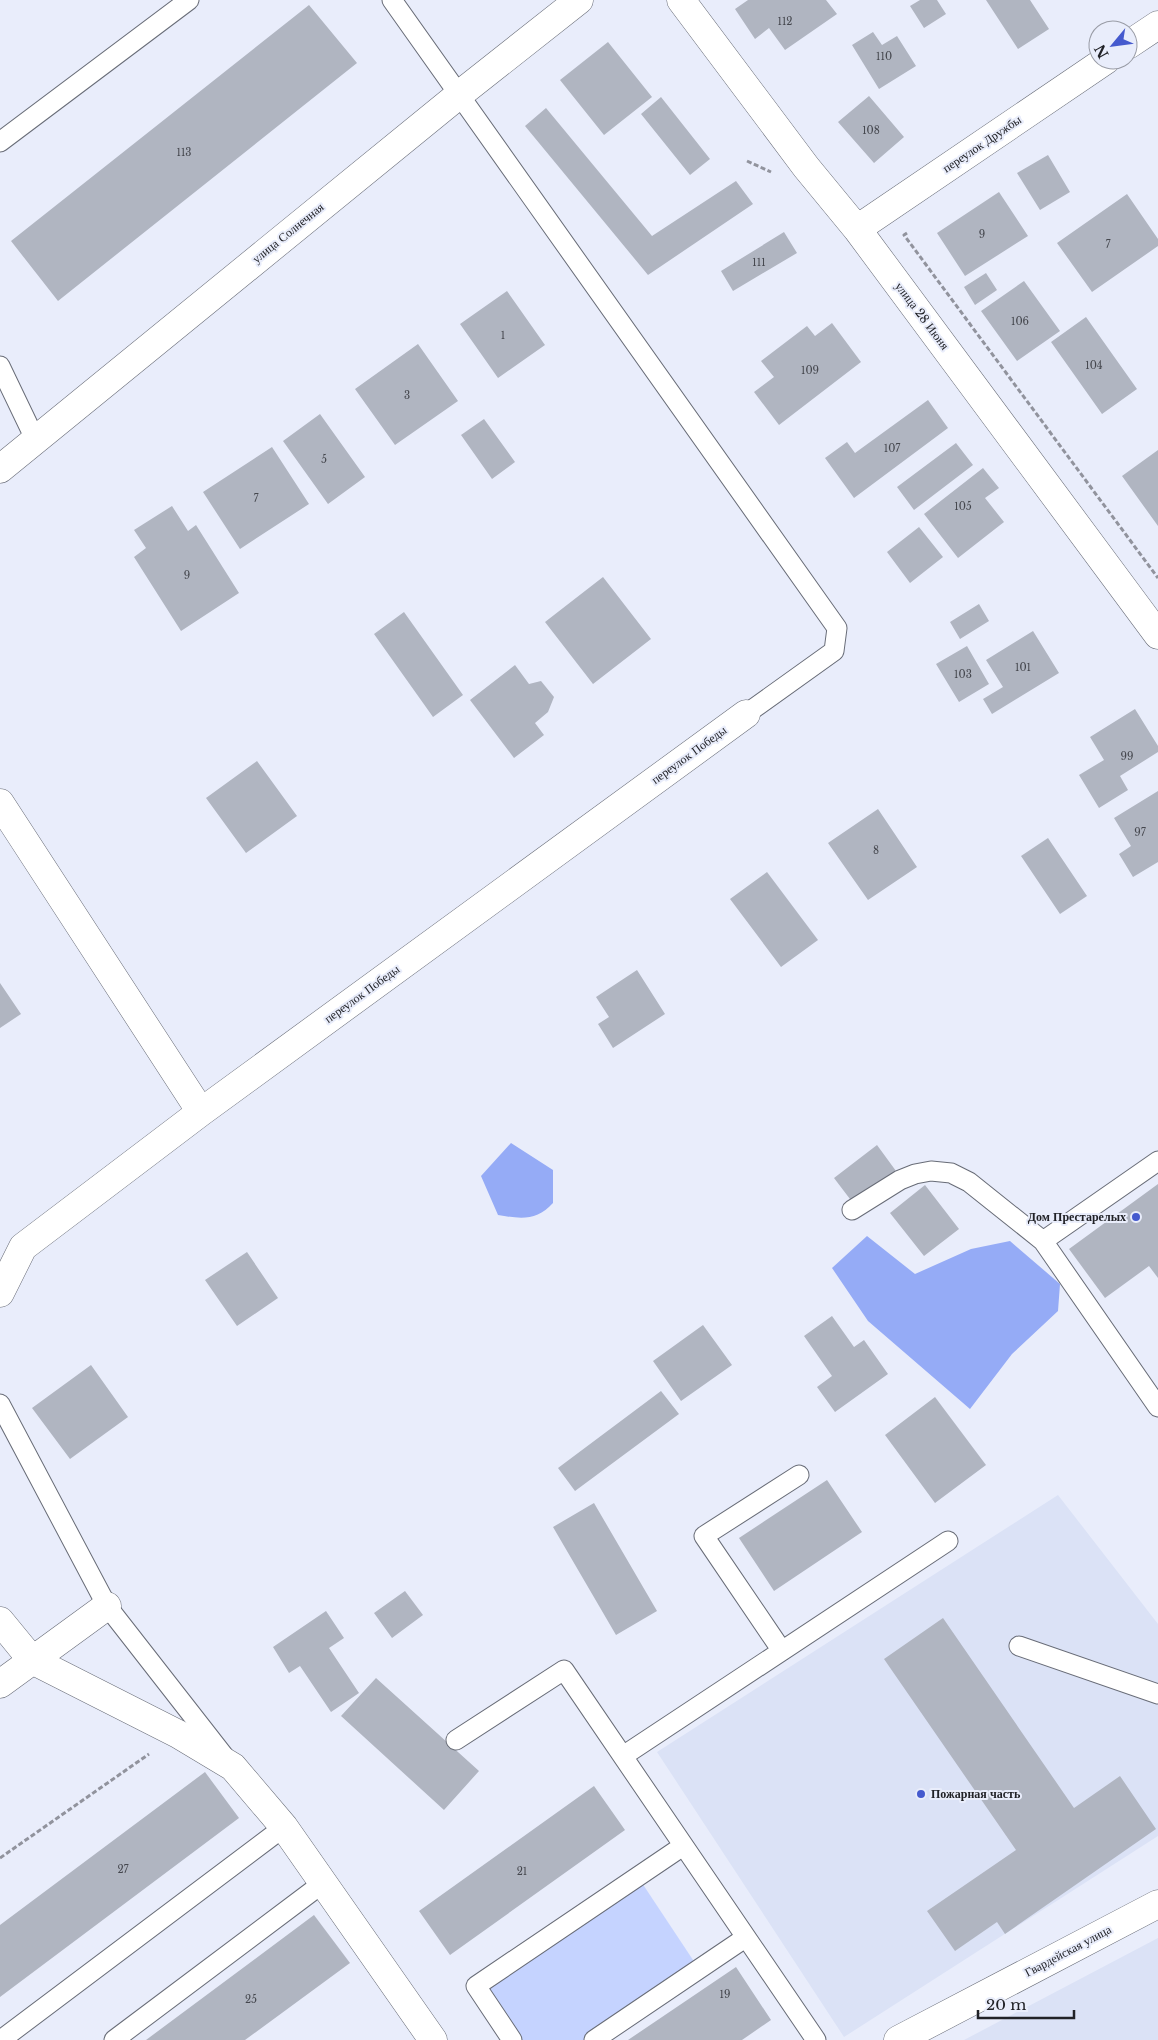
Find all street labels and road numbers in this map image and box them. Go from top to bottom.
street label: переулок Дружбы [940,112,1024,175]
street label: улица Солнечная [249,199,327,266]
street label: улица 28 Июня [892,279,953,353]
street label: переулок Победы [648,722,729,787]
street label: переулок Победы [321,961,402,1026]
street label: Гвардейская улица [1022,1921,1114,1980]

